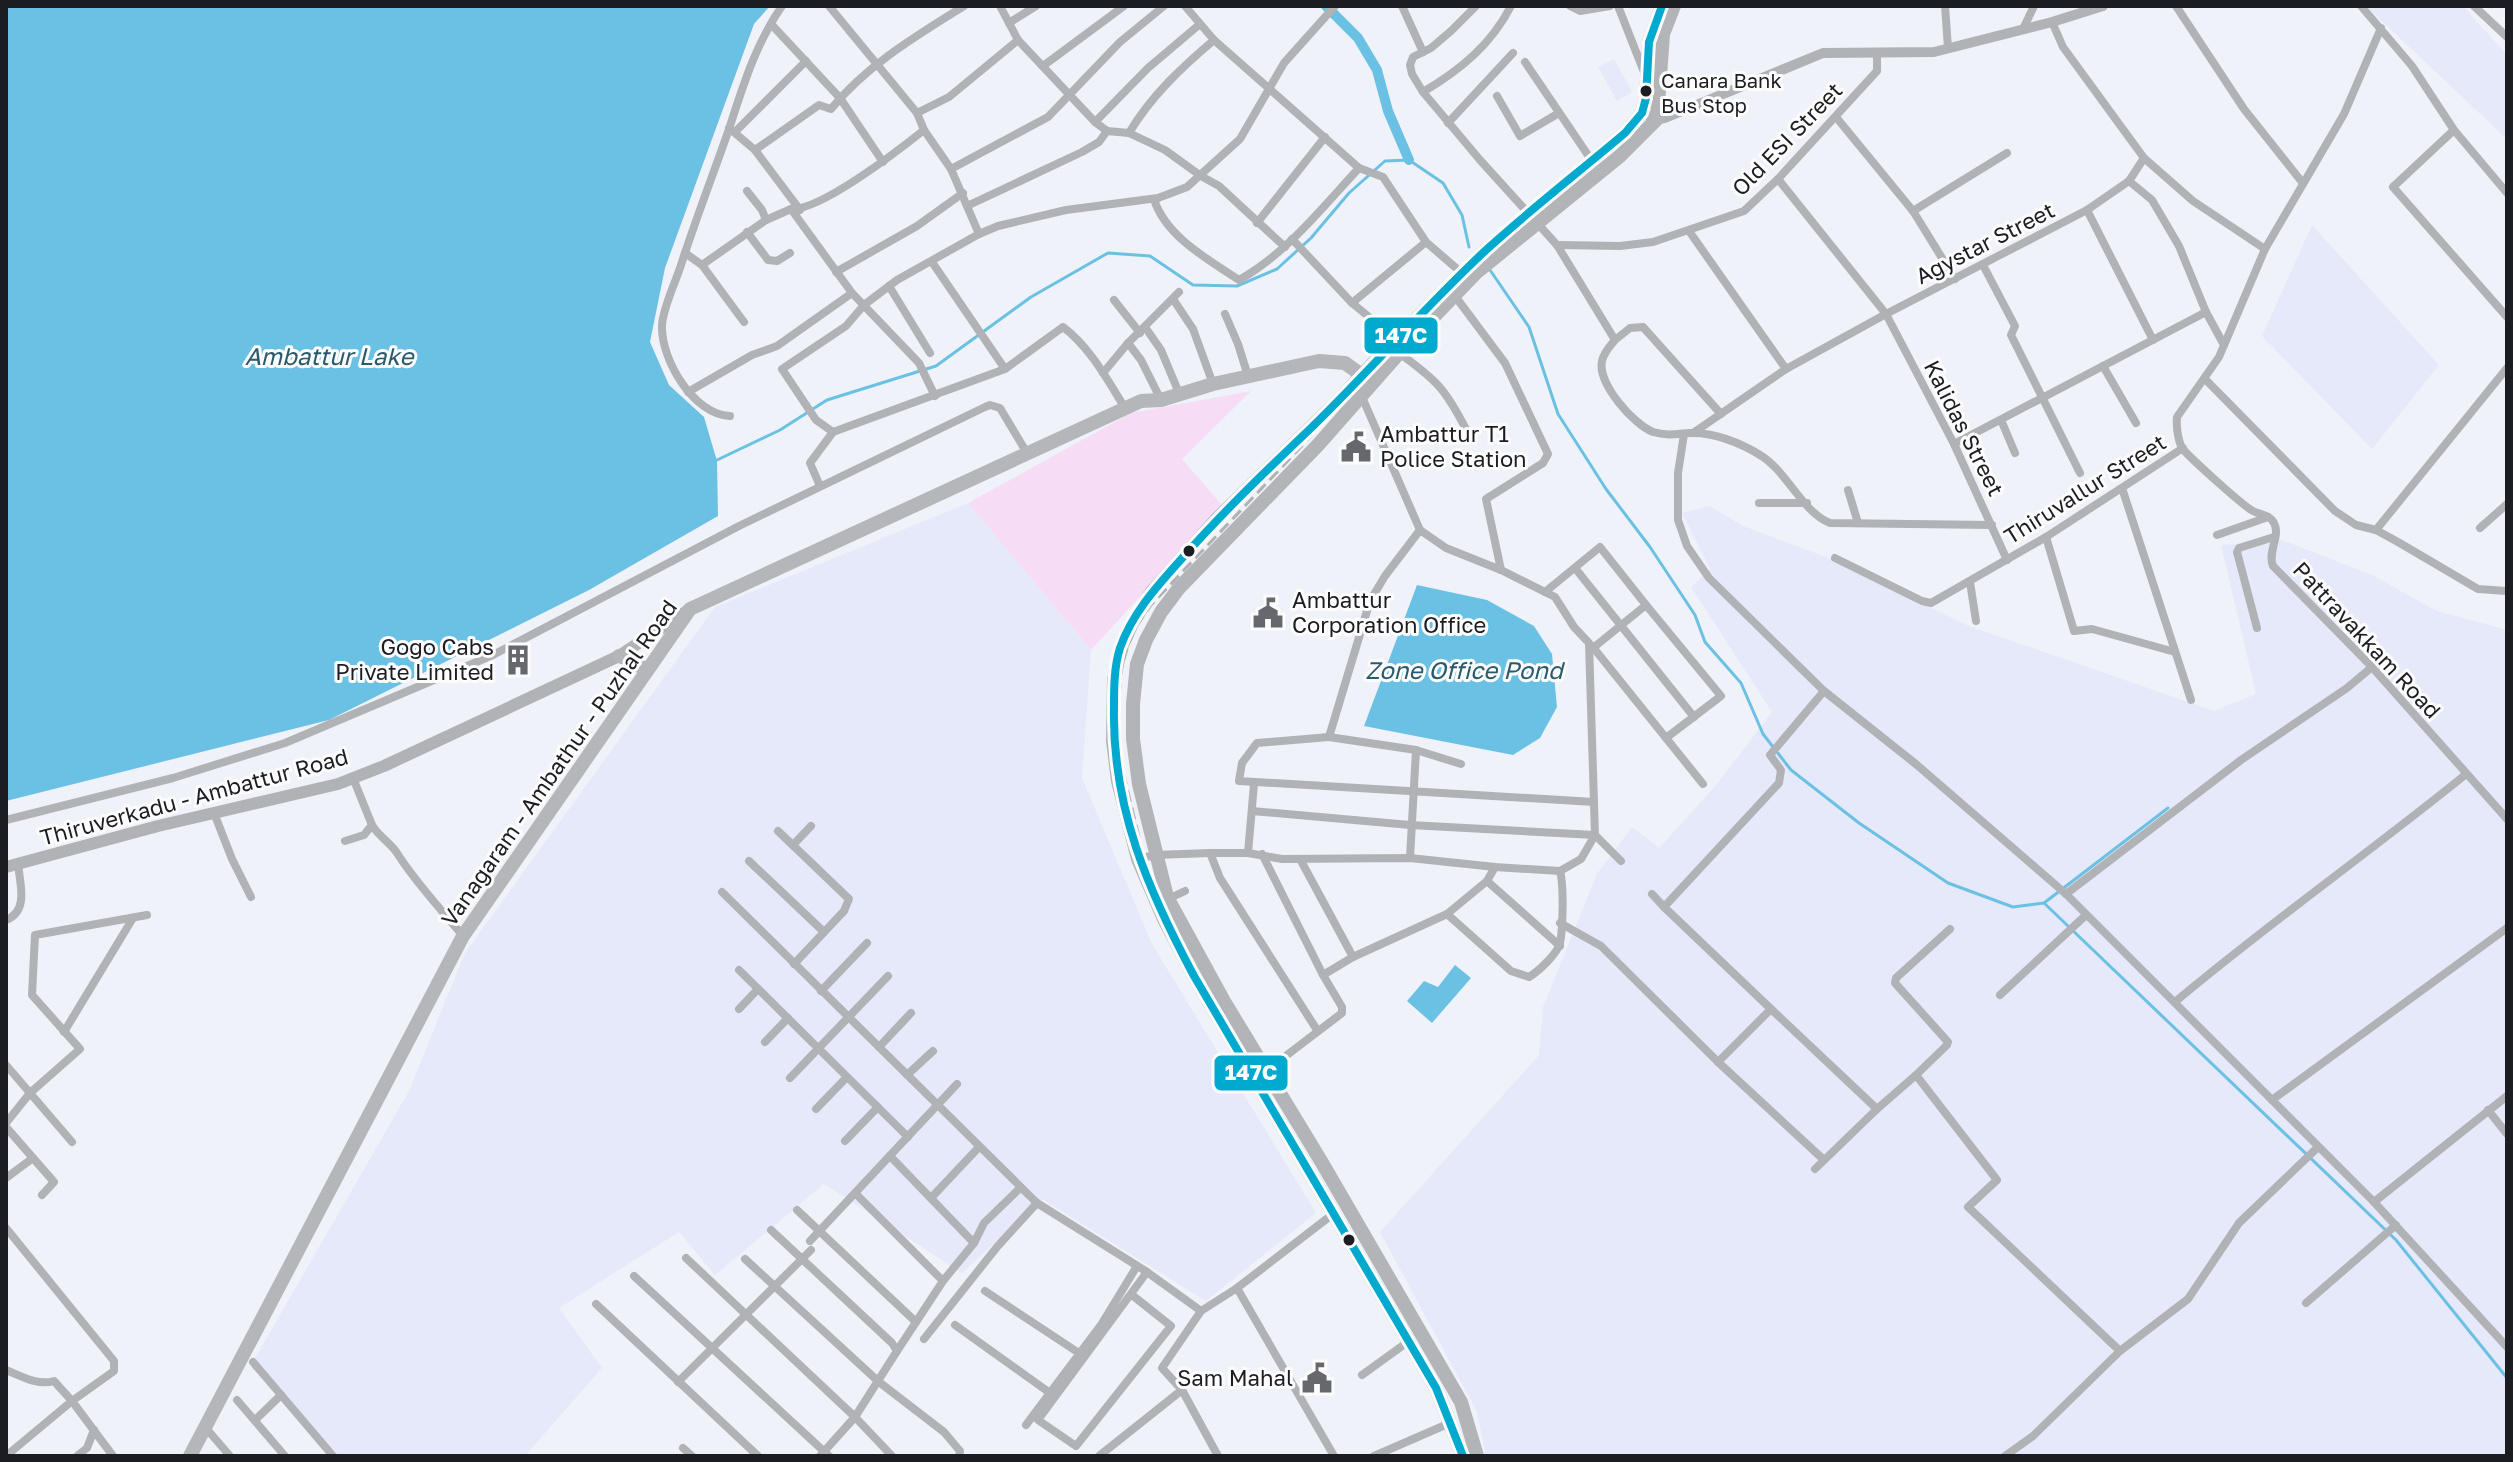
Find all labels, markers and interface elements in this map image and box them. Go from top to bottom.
place label: Canara Bank Bus Stop [1661,68,1782,117]
street label: Old ESI Street [1726,76,1847,201]
marker: Canara Bank Bus Stop [1638,83,1654,99]
street label: Agystar Street [1911,196,2059,289]
line badge: 147C [1363,316,1439,355]
text: 147C [1375,321,1427,348]
water label: Ambattur Lake [245,341,415,370]
street label: Kalidas Street [1919,355,2010,500]
place label: Ambattur T1 Police Station [1380,420,1527,472]
street label: Thiruvallur Street [1999,428,2171,549]
public building icon: Ambattur T1 Police Station [1339,430,1373,464]
unlabelled marker [1181,543,1197,559]
street label: Pattravakkam Road [2288,556,2447,724]
place label: Ambattur Corporation Office [1292,586,1486,638]
street label: Vanagaram - Ambathur - Puzhal Road [435,594,682,931]
public building icon: Ambattur Corporation Office [1251,596,1285,630]
place label: Gogo Cabs Private Limited [335,633,494,685]
building icon: Gogo Cabs Private Limited [501,643,535,677]
water label: Zone Office Pond [1365,655,1566,684]
street label: Thiruverkadu - Ambattur Road [37,742,351,851]
line badge: 147C [1213,1054,1289,1092]
text: 147C [1225,1058,1277,1085]
unlabelled marker [1341,1232,1357,1248]
public building icon: Sam Mahal [1300,1361,1334,1395]
place label: Sam Mahal [1177,1364,1293,1391]

